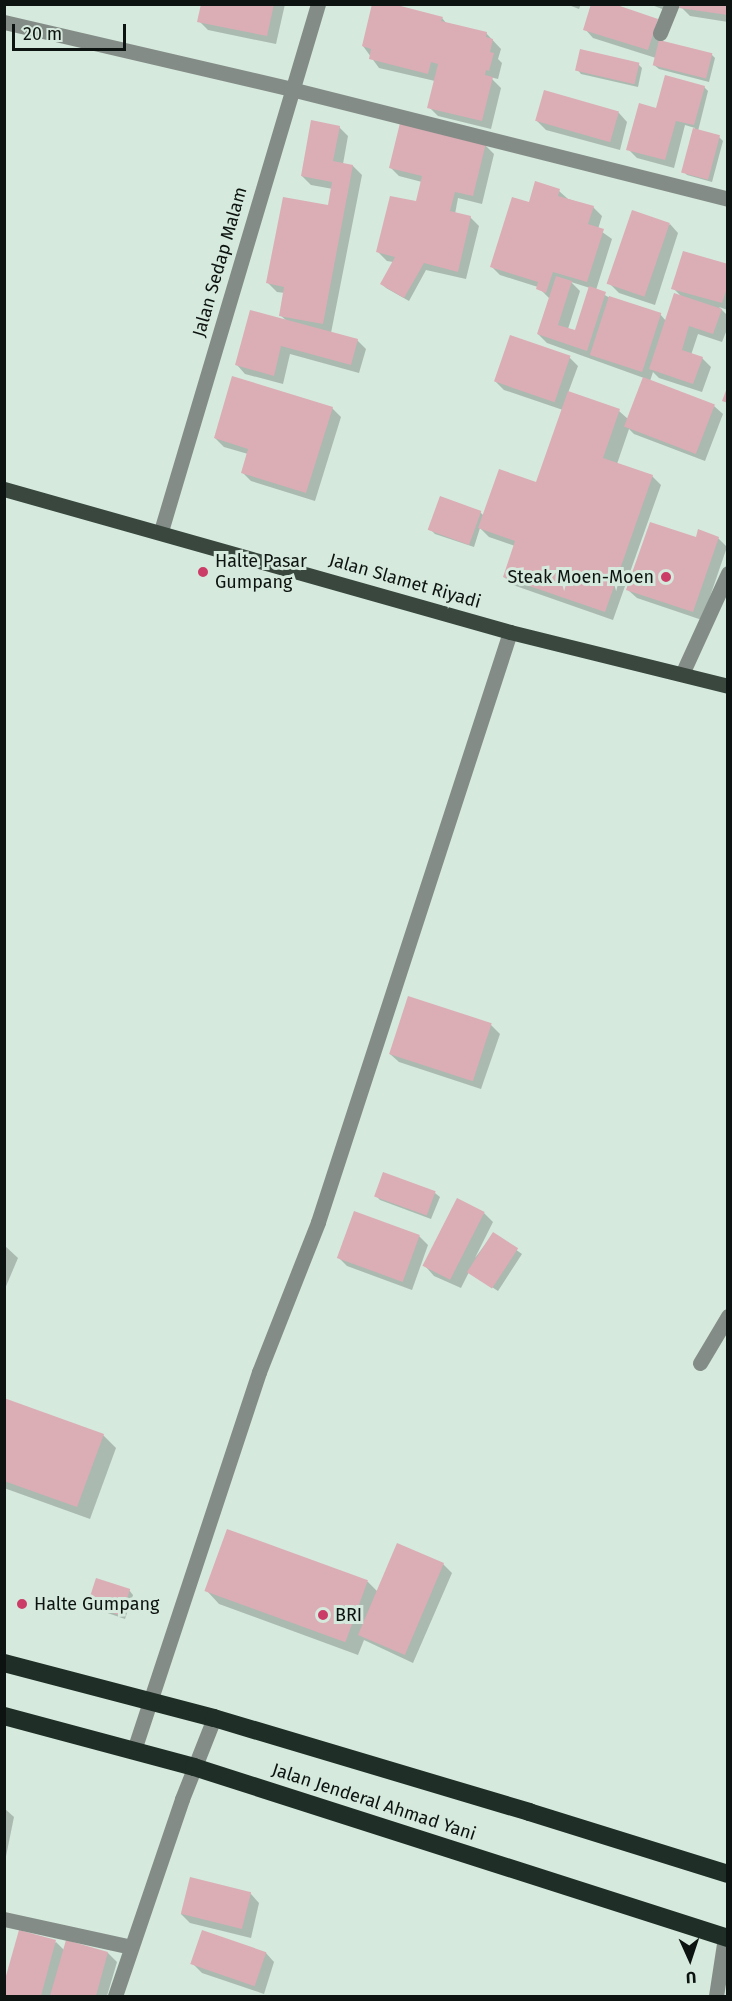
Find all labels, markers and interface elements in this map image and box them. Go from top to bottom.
scale bar [15,12,129,50]
text: 20 m [23,23,62,45]
street label: Jalan Sedap Malam [188,185,252,339]
street label: Jalan Slamet Riyadi [327,549,483,613]
place label: Halte Pasar Gumpang [215,551,307,594]
marker: Halte Pasar Gumpang [196,565,210,579]
place label: Steak Moen-Moen [508,566,654,588]
marker: Steak Moen-Moen [659,570,673,584]
place label: Halte Gumpang [34,1593,159,1615]
marker: Halte Gumpang [15,1597,29,1611]
place label: BRI [335,1604,362,1626]
marker: BRI [316,1608,330,1622]
street label: Jalan Jenderal Ahmad Yani [269,1759,479,1845]
north arrow [660,1929,720,1989]
text: U [685,1968,697,1987]

